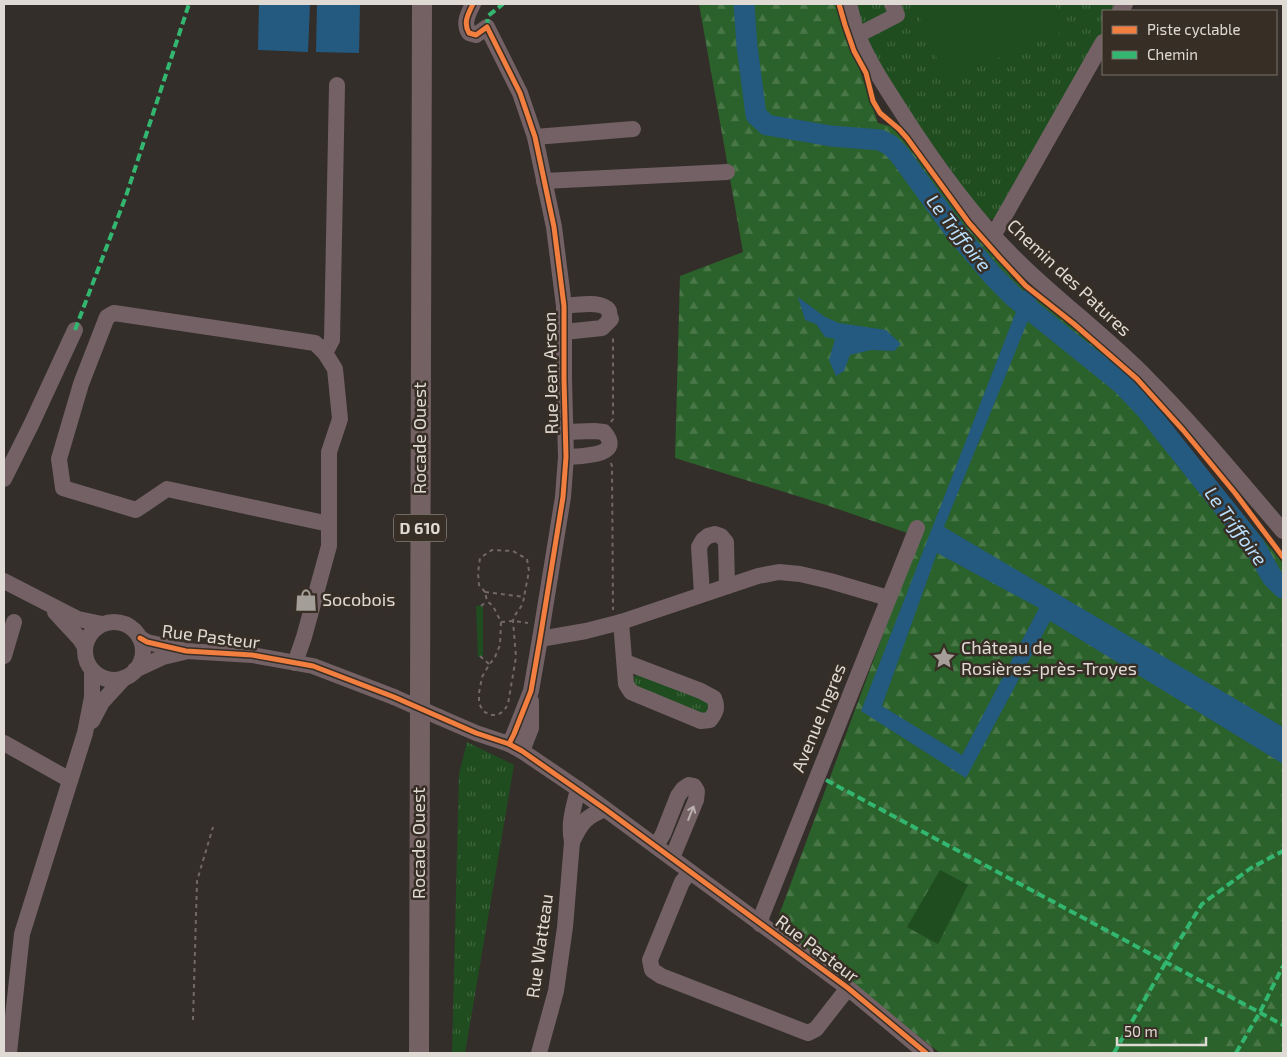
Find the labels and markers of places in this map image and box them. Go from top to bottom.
shop icon: Socobois [293,587,319,613]
place label: Socobois [322,588,395,610]
place label: Château de Rosières-près-Troyes [961,636,1137,679]
place icon: Château de Rosières-près-Troyes [931,645,957,671]

